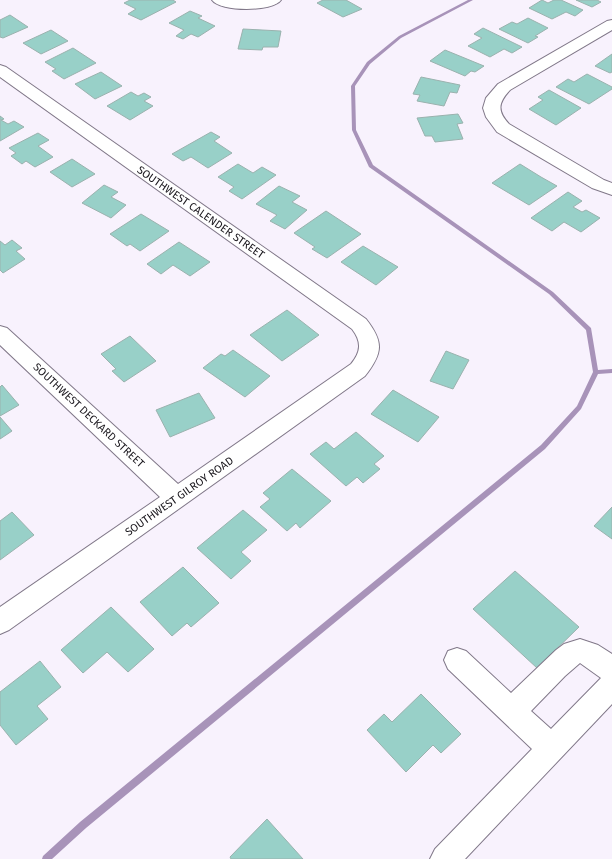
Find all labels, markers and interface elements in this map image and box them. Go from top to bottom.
street label: SOUTHWEST CALENDER STREET [134,163,267,262]
street label: SOUTHWEST DECKARD STREET [30,360,147,471]
street label: SOUTHWEST GILROY ROAD [123,454,236,539]

